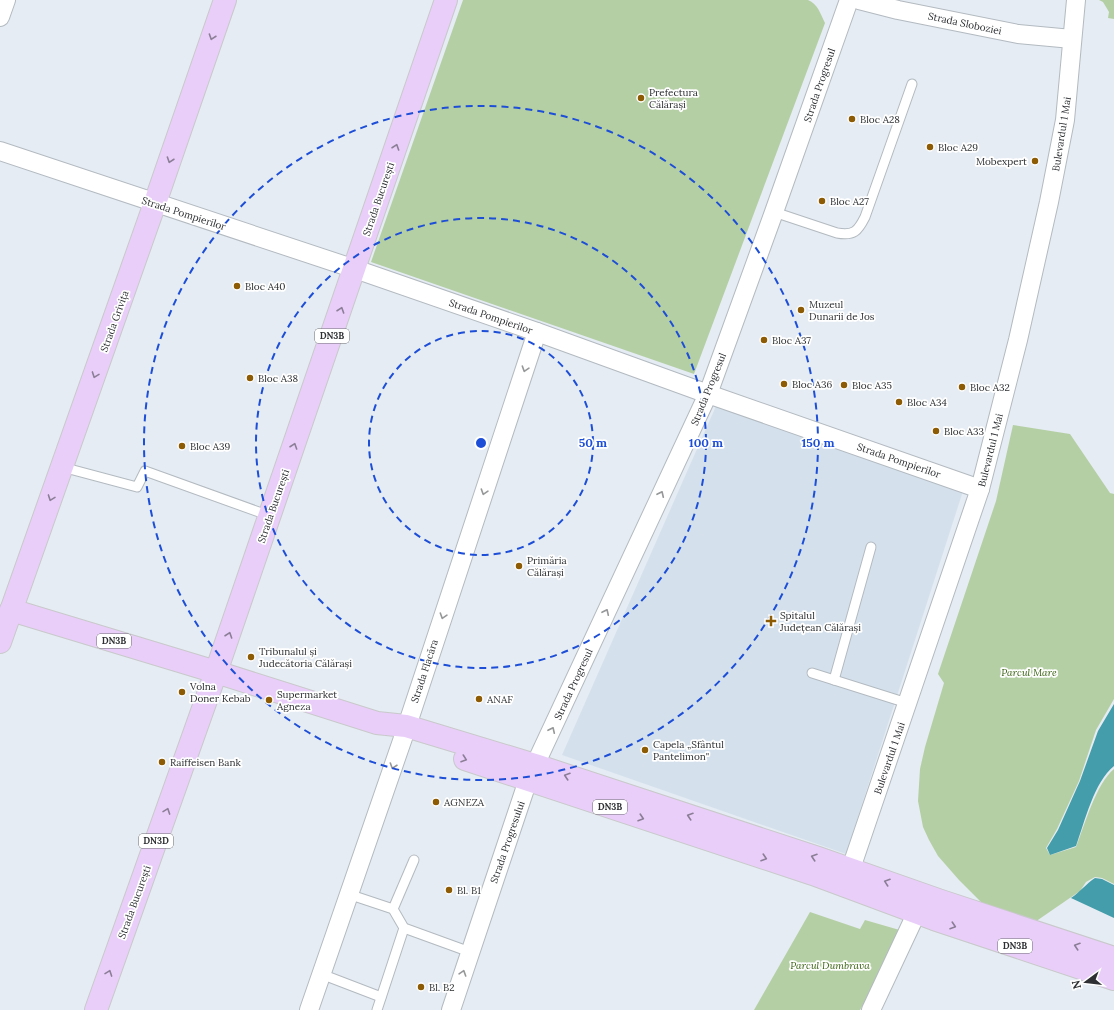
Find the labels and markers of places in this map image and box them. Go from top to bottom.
place label: Prefectura Călărași [649,86,698,111]
marker: Prefectura Călărași [636,93,646,103]
place label: Bloc A28 [860,113,900,126]
marker: Bloc A28 [847,114,857,124]
place label: Bloc A29 [938,141,978,154]
marker: Bloc A29 [925,142,935,152]
place label: Mobexpert [976,155,1027,168]
marker: Mobexpert [1030,156,1040,166]
place label: Bloc A27 [830,195,869,208]
marker: Bloc A27 [817,196,827,206]
place label: Bloc A40 [245,280,286,293]
marker: Bloc A40 [232,281,242,291]
place label: Muzeul Dunarii de Jos [809,298,875,323]
marker: Muzeul Dunarii de Jos [796,305,806,315]
place label: Bloc A37 [772,334,811,347]
marker: Bloc A37 [759,335,769,345]
place label: Bloc A38 [258,372,298,385]
marker: Bloc A38 [245,373,255,383]
place label: Bloc A36 [792,378,832,391]
marker: Bloc A36 [779,379,789,389]
place label: Bloc A35 [852,379,892,392]
marker: Bloc A35 [839,380,849,390]
place label: Bloc A32 [970,381,1010,394]
marker: Bloc A32 [957,382,967,392]
place label: Bloc A34 [907,396,947,409]
marker: Bloc A34 [894,397,904,407]
place label: Bloc A33 [944,425,984,438]
marker: Bloc A33 [931,426,941,436]
centre of rings [474,436,488,450]
place label: Bloc A39 [190,440,230,453]
marker: Bloc A39 [177,441,187,451]
place label: Primăria Călărași [527,554,567,579]
marker: Primăria Călărași [514,561,524,571]
place label: Spitalul Județean Călărași [779,609,861,634]
marker: Spitalul Județean Călărași [765,615,777,627]
place label: Tribunalul și Judecătoria Călărași [258,645,352,670]
marker: Tribunalul și Judecătoria Călărași [246,652,256,662]
place label: Volna Doner Kebab [189,680,251,705]
marker: Volna Doner Kebab [177,687,187,697]
place label: Supermarket Agneza [276,688,337,713]
place label: ANAF [486,693,513,706]
marker: ANAF [474,694,484,704]
marker: Supermarket Agneza [264,695,274,705]
place label: Capela „Sfântul Pantelimon" [653,738,724,763]
marker: Capela „Sfântul Pantelimon" [640,745,650,755]
place label: Raiffeisen Bank [170,756,241,769]
marker: Raiffeisen Bank [157,757,167,767]
place label: AGNEZA [443,796,485,809]
marker: AGNEZA [431,797,441,807]
place label: Bl. B1 [457,884,481,897]
marker: Bl. B1 [444,885,454,895]
place label: Bl. B2 [429,981,455,994]
marker: Bl. B2 [416,982,426,992]

